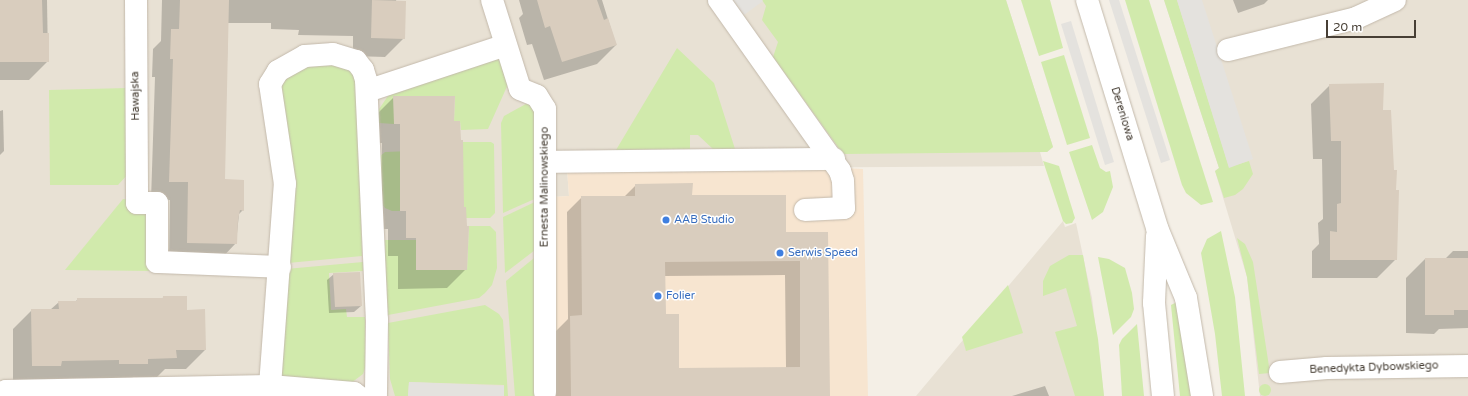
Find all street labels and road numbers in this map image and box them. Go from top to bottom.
street label: Hawajska [129,71,143,121]
street label: Dereniowa [1108,86,1136,142]
street label: Ernesta Malinowskiego [538,127,552,247]
street label: Benedykta Dybowskiego [1309,359,1439,377]

